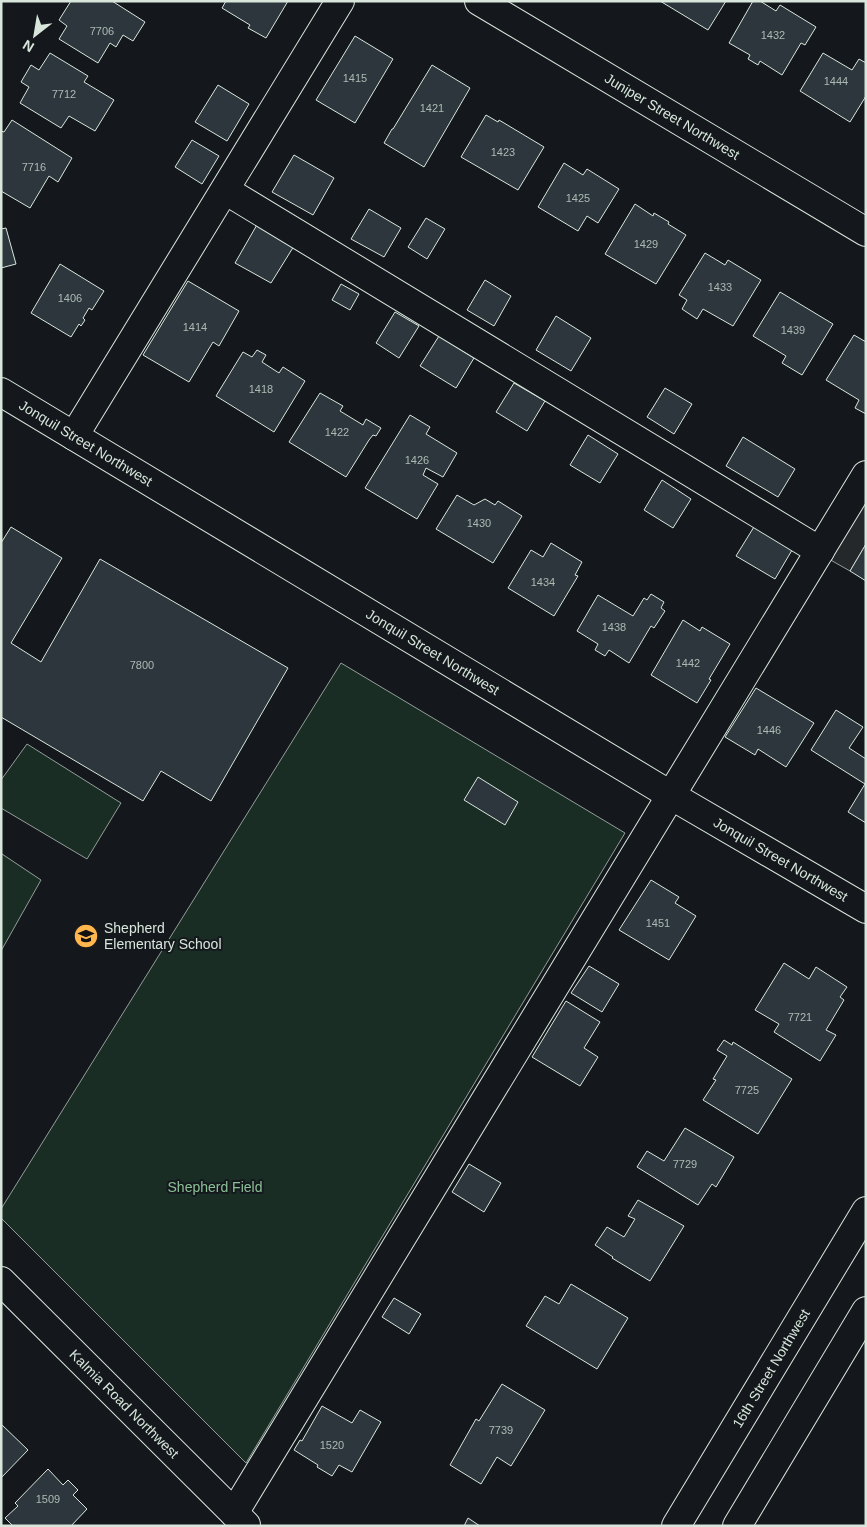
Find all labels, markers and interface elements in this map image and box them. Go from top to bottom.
north arrow [10,10,60,60]
house number: 7706 [90,25,114,37]
house number: 1432 [761,29,785,41]
text: N [20,37,37,56]
street label: Juniper Street Northwest [602,70,743,163]
house number: 1415 [343,72,367,84]
house number: 1444 [824,75,848,87]
house number: 7712 [52,88,76,100]
house number: 1421 [420,102,444,114]
house number: 1423 [491,146,515,158]
house number: 7716 [22,161,46,173]
house number: 1425 [566,192,590,204]
house number: 1429 [634,238,658,250]
house number: 1433 [708,281,732,293]
house number: 1406 [58,292,82,304]
house number: 1414 [183,321,207,333]
house number: 1439 [781,324,805,336]
house number: 1418 [249,383,273,395]
street label: Jonquil Street Northwest [16,397,155,489]
house number: 1422 [325,426,349,438]
house number: 1426 [405,454,429,466]
house number: 1430 [467,517,491,529]
house number: 1434 [531,576,555,588]
street label: Jonquil Street Northwest [363,606,502,698]
house number: 1438 [602,621,626,633]
house number: 1442 [676,657,700,669]
house number: 7800 [130,659,154,671]
house number: 1446 [757,724,781,736]
street label: Jonquil Street Northwest [711,814,851,905]
house number: 1451 [646,917,670,929]
place label: Shepherd Elementary School [104,920,222,952]
school or university icon: Shepherd Elementary School [73,923,99,949]
house number: 7721 [788,1011,812,1023]
house number: 7725 [735,1084,759,1096]
house number: 7729 [673,1158,697,1170]
park label: Shepherd Field [168,1179,262,1195]
street label: 16th Street Northwest [729,1306,813,1431]
street label: Kalmia Road Northwest [66,1346,182,1461]
house number: 7739 [489,1424,513,1436]
house number: 1520 [320,1439,344,1451]
house number: 1509 [36,1493,60,1505]

